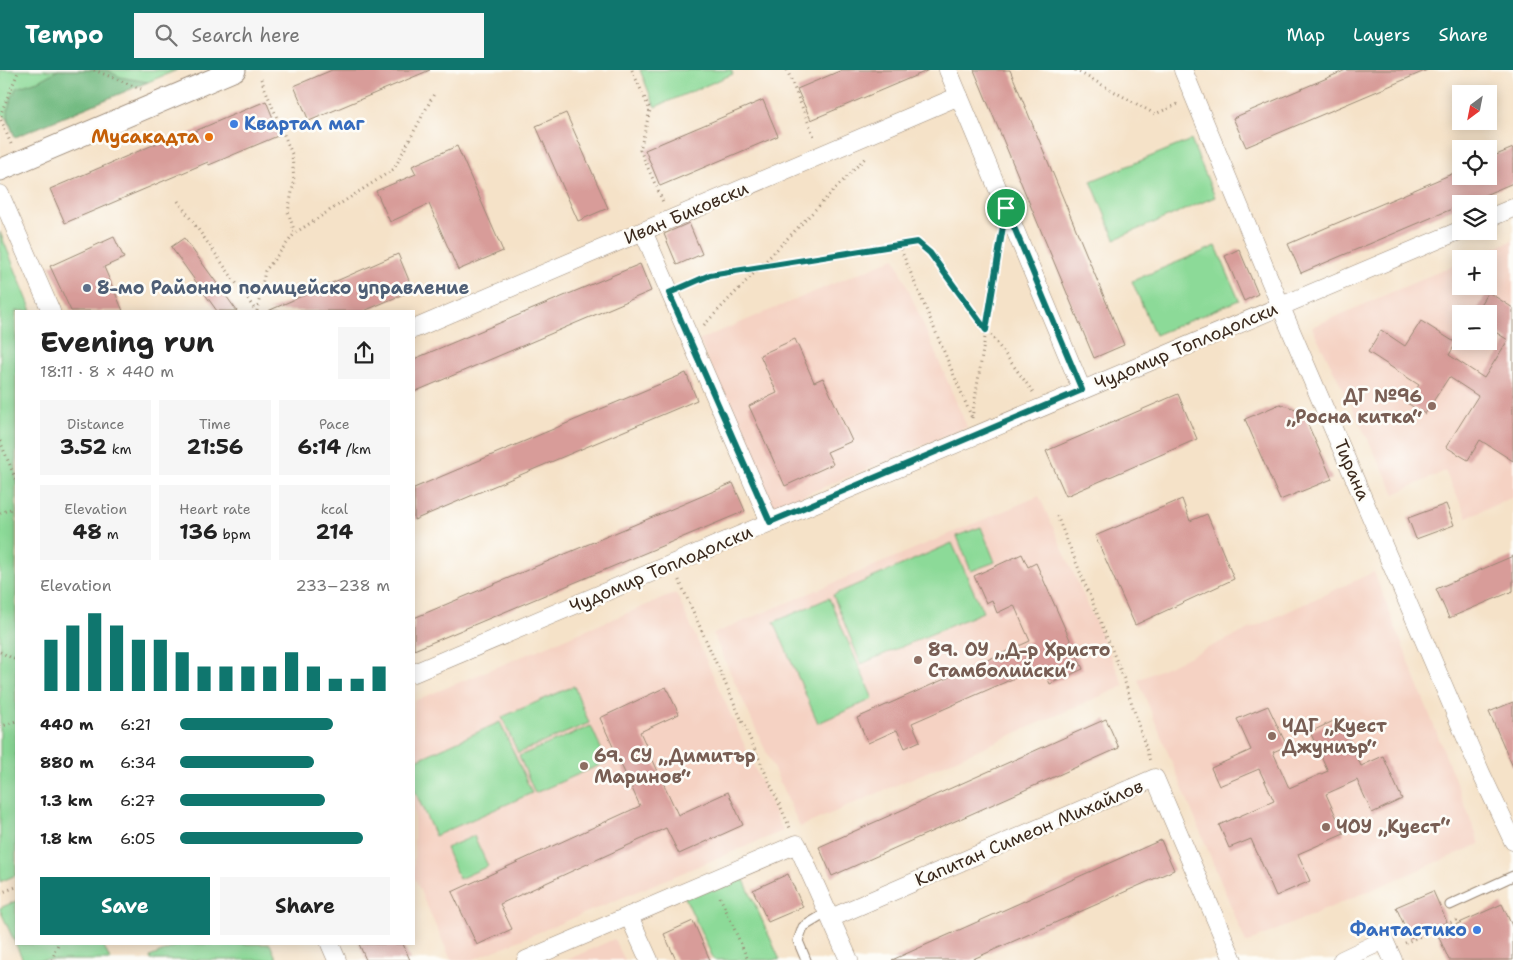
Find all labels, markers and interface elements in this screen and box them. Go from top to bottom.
search box [134,13,484,58]
text: Tempo [25,19,104,51]
icon: search [152,21,180,49]
text: Search here [192,23,300,48]
text: Map [1287,23,1325,47]
text: Layers [1353,23,1410,47]
text: Share [1438,23,1488,47]
north arrow [1452,85,1498,130]
map controls [1452,85,1497,350]
place label: Квартал маг [244,112,366,136]
marker: Квартал маг [228,118,240,130]
place label: Мусакадта [91,125,200,149]
marker: Мусакадта [203,131,215,143]
button: locate [1452,140,1497,185]
street label: Иван Биковски [620,176,752,250]
pin [985,187,1027,229]
icon: arrive [992,194,1020,222]
button: layers [1452,195,1497,240]
button: + [1452,250,1497,295]
place label: 8-мо Районно полицейско управление [97,276,469,300]
marker: 8-мо Районно полицейско управление [81,282,93,294]
street label: Чудомир Топлодолски [1091,296,1281,395]
button: − [1452,305,1497,350]
text: Evening run [40,323,215,361]
button: share [338,327,390,379]
text: 18:11 · 8 × 440 m [40,361,174,382]
place label: ДГ №96 „Росна китка“ [1287,384,1422,429]
marker: ДГ №96 „Росна китка“ [1426,400,1438,412]
text: Distance [67,415,124,433]
text: Time [199,415,231,433]
text: Pace [319,415,350,433]
text: 3.52 [60,433,107,461]
text: 21:56 [186,433,244,461]
text: 6:14 [298,433,341,461]
street label: Тирана [1328,436,1376,504]
text: km [107,440,132,458]
text: /km [341,440,371,458]
text: Elevation [64,500,127,518]
text: Heart rate [179,500,251,518]
text: kcal [321,500,348,518]
text: 48 [73,518,102,546]
text: 136 [179,518,218,546]
text: 214 [316,518,353,546]
street label: Чудомир Топлодолски [566,519,756,618]
text: m [102,525,119,543]
text: bpm [218,525,251,543]
text: Elevation [40,575,112,596]
text: 233–238 m [295,575,390,596]
place label: 89. ОУ „Д-р Христо Стамболийски“ [928,638,1111,683]
marker: 89. ОУ „Д-р Христо Стамболийски“ [912,654,924,666]
text: 440 m [40,714,94,735]
text: 6:21 [120,714,151,735]
place label: ЧДГ „Куест Джуниър“ [1282,714,1387,759]
marker: ЧДГ „Куест Джуниър“ [1266,730,1278,742]
place label: 69. СУ „Димитър Маринов“ [594,744,756,789]
text: 880 m [40,752,94,773]
text: 6:34 [120,752,156,773]
marker: 69. СУ „Димитър Маринов“ [578,760,590,772]
street label: Капитан Симеон Михайлов [911,774,1147,892]
text: 1.3 km [40,790,93,811]
text: 6:27 [120,790,155,811]
place label: ЧОУ „Куест“ [1336,815,1450,839]
marker: ЧОУ „Куест“ [1320,821,1332,833]
text: 1.8 km [40,828,92,849]
text: 6:05 [120,828,155,849]
button: Save [40,877,210,935]
button: Share [220,877,390,935]
place label: Фантастико [1350,918,1467,942]
marker: Фантастико [1471,924,1483,936]

